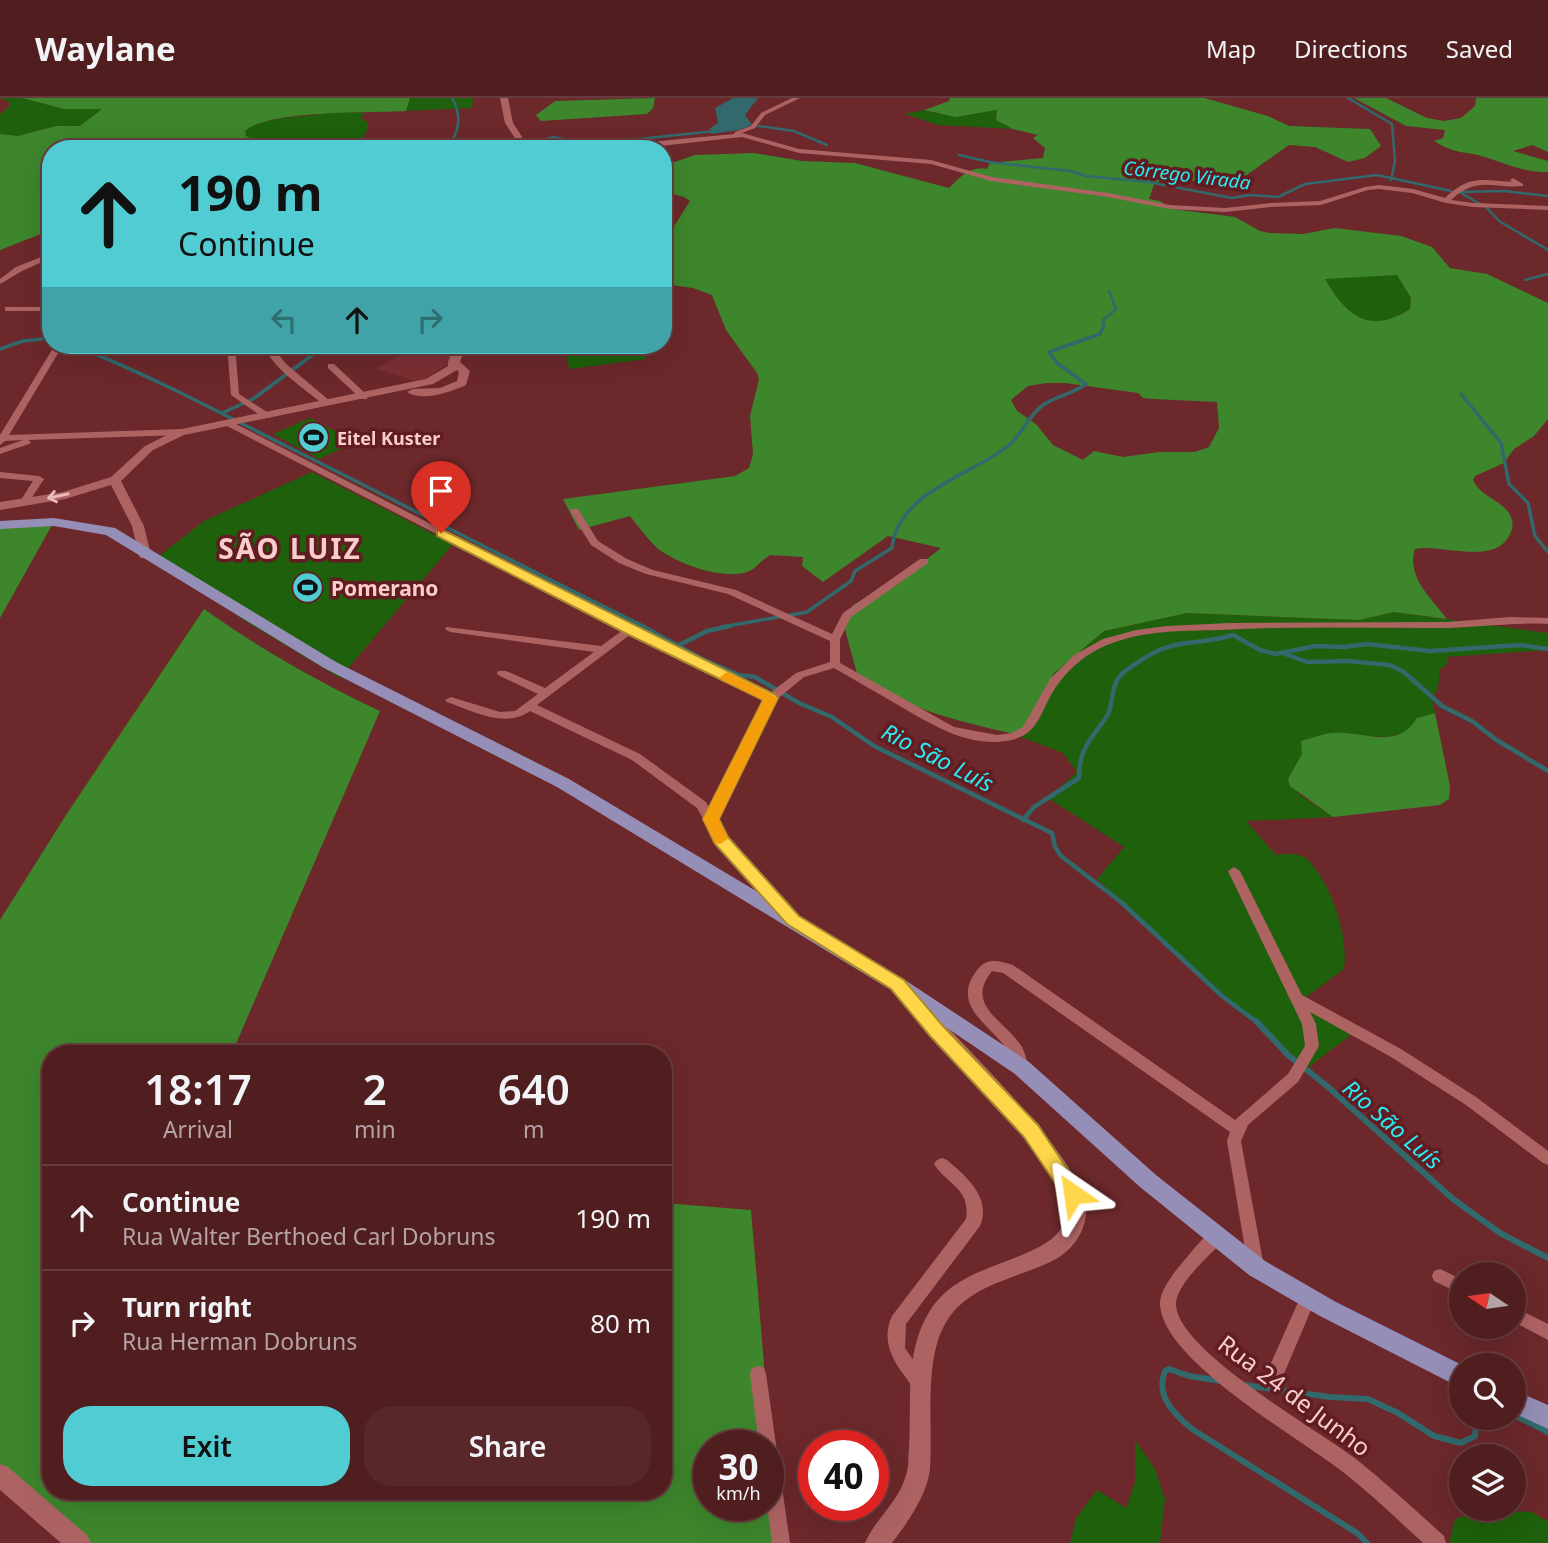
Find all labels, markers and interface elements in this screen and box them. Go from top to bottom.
text: Waylane [35,26,176,71]
text: Map [1206,32,1256,65]
text: Directions [1294,32,1408,65]
text: Saved [1446,32,1513,65]
water label: Córrego Virada [1122,154,1252,196]
text: 190 m [178,159,323,225]
icon: ahead [63,168,154,259]
text: Continue [178,222,315,265]
icon: left [265,301,303,339]
icon: ahead [338,301,376,339]
icon: right [411,301,449,339]
sports icon: Eitel Kuster [297,421,331,455]
place label: Eitel Kuster [337,426,440,450]
pin [411,461,471,533]
icon: arrive [422,472,460,510]
one-way arrow [47,489,70,503]
district label: SÃO LUIZ [218,529,362,567]
sports icon: Pomerano [291,571,325,605]
place label: Pomerano [331,574,439,602]
water label: Rio São Luís [876,715,1000,799]
text: 18:17 [144,1060,252,1117]
text: 2 [363,1060,387,1117]
text: 640 [498,1060,570,1117]
water label: Rio São Luís [1337,1072,1450,1176]
text: Arrival [163,1113,233,1145]
text: min [354,1113,396,1145]
text: m [523,1113,545,1145]
position arrow [1036,1157,1110,1231]
text: Continue [122,1184,240,1220]
icon: ahead [63,1199,101,1237]
text: 190 m [575,1200,651,1236]
text: Rua Walter Berthoed Carl Dobruns [122,1220,496,1252]
north arrow [1449,1262,1526,1339]
map controls [1449,1262,1526,1521]
text: Turn right [122,1289,252,1325]
icon: right [63,1304,101,1342]
text: 80 m [590,1305,651,1341]
text: Rua Herman Dobruns [122,1325,357,1357]
street label: Rua 24 de Junho [1212,1327,1378,1463]
button: search [1449,1353,1526,1430]
button: Exit [63,1406,350,1486]
button: Share [364,1406,651,1486]
speed limit sign: 40 [798,1430,889,1521]
text: 30 [718,1443,759,1490]
button: layers [1449,1444,1526,1521]
text: km/h [716,1481,761,1505]

